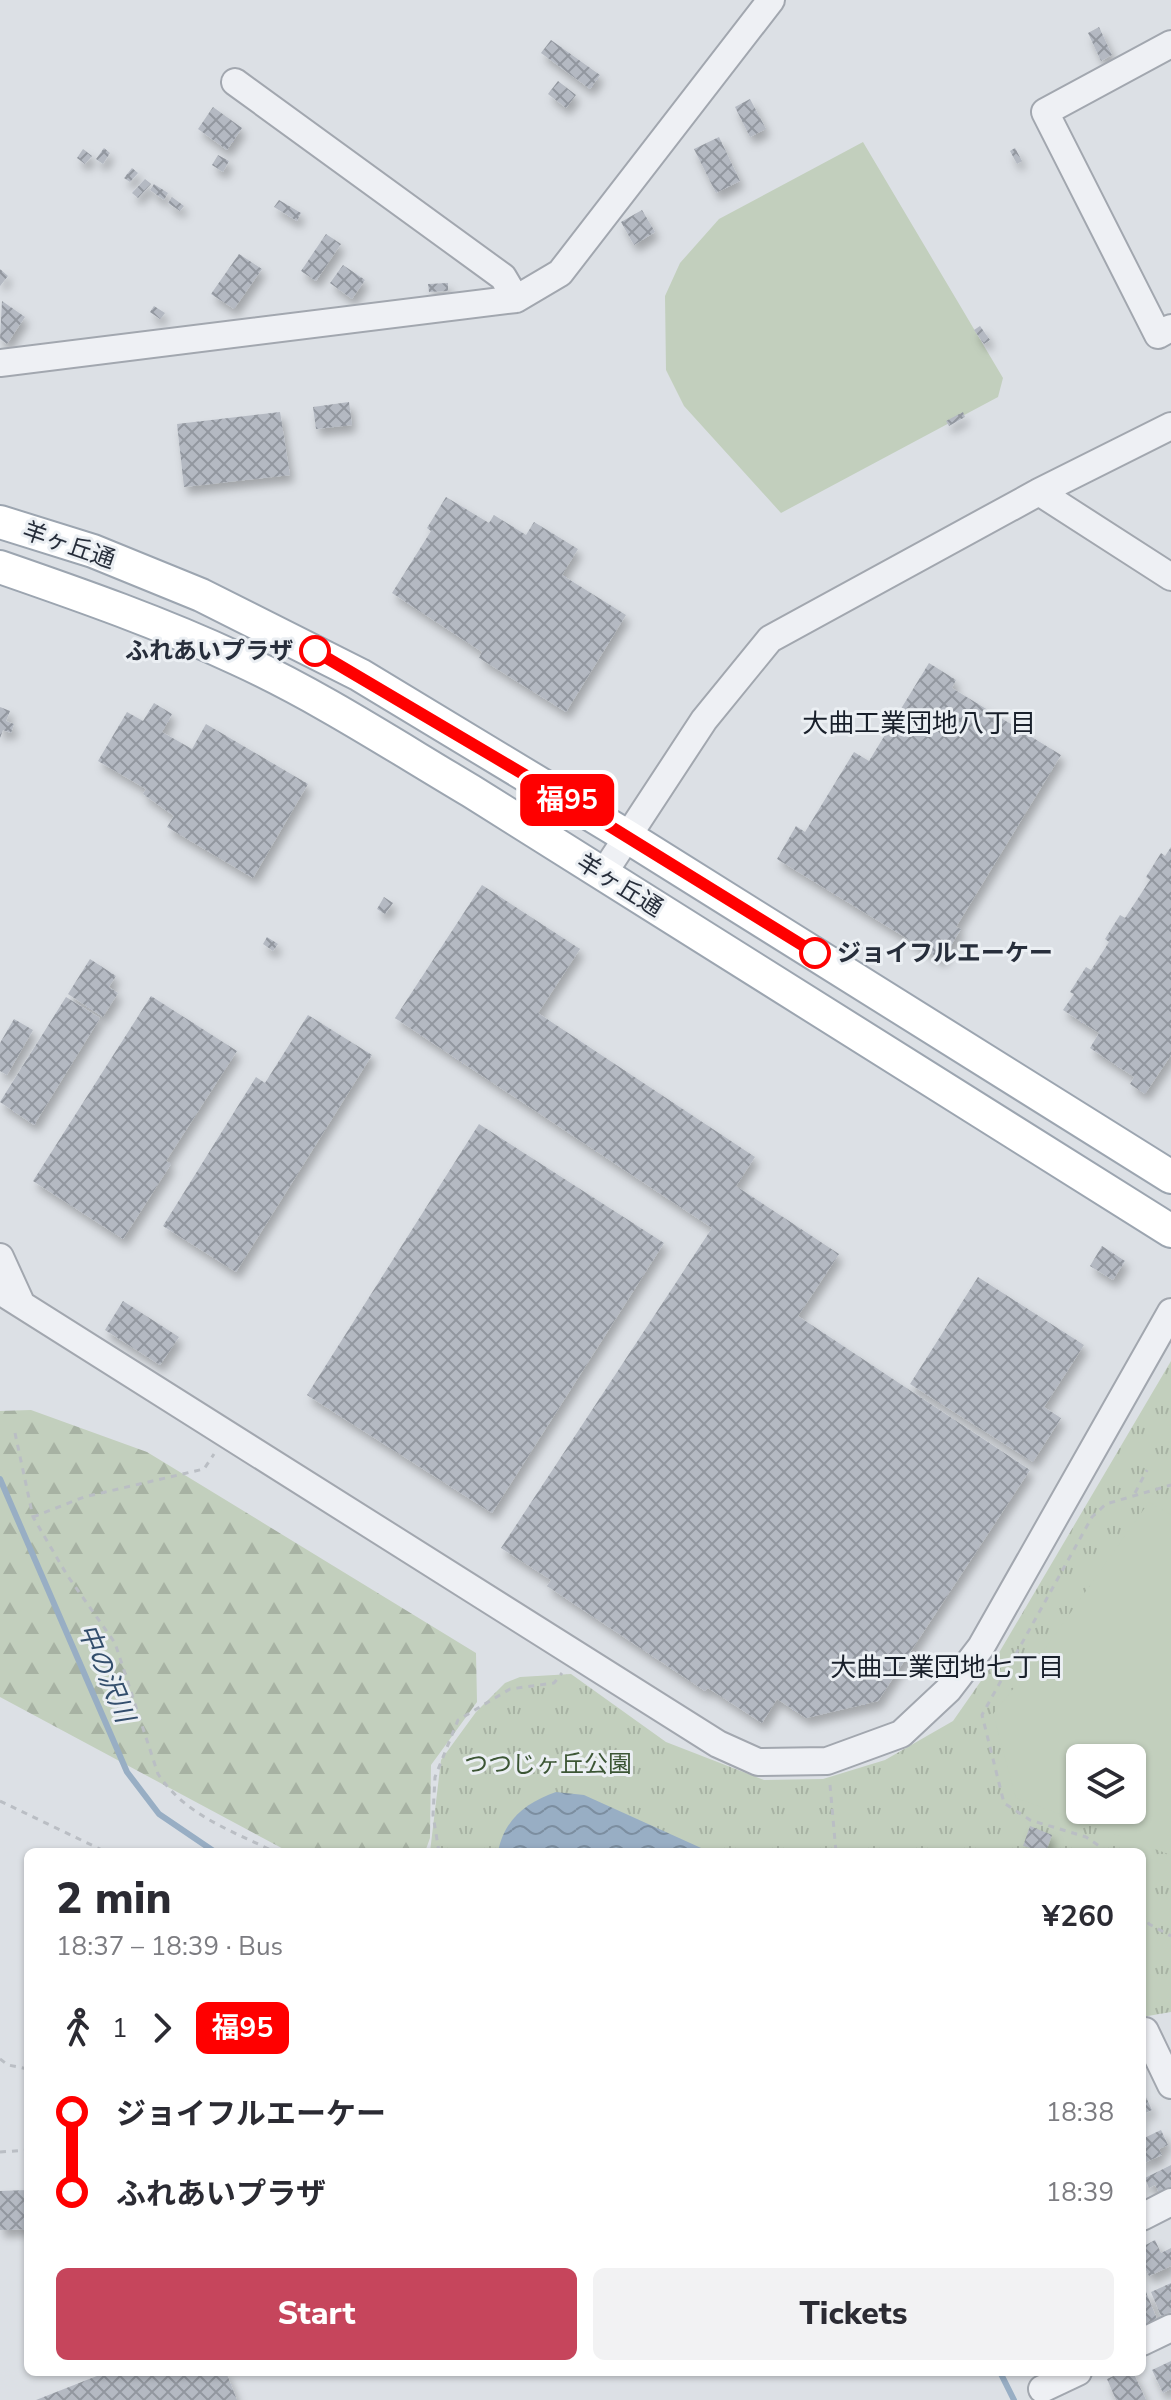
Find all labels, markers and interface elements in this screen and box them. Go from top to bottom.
street label: 羊ヶ丘通 [18,514,120,576]
place label: ふれあいプラザ [125,635,293,667]
marker: ふれあいプラザ [300,636,330,666]
district label: 大曲工業団地八丁目 [802,706,1036,741]
line badge: 福95 [521,774,613,826]
text: 福95 [536,781,598,819]
street label: 羊ヶ丘通 [571,846,669,924]
place label: ジョイフルエーケー [837,937,1053,969]
marker: ジョイフルエーケー [800,938,830,968]
water label: 中の沢川 [70,1618,144,1730]
district label: 大曲工業団地七丁目 [830,1650,1064,1685]
map controls [1066,1744,1146,1824]
button: layers [1066,1744,1146,1824]
park label: つつじヶ丘公園 [464,1748,632,1780]
text: 2 min [56,1869,172,1929]
text: ¥260 [1042,1896,1114,1937]
text: 18:37 – 18:39 · Bus [56,1929,283,1964]
icon: walk [56,2006,100,2050]
icon: forward [140,2006,184,2050]
text: 福95 [212,2009,273,2047]
text: 1 [112,2011,128,2046]
text: ジョイフルエーケー [116,2094,386,2135]
text: 18:38 [1046,2095,1114,2130]
text: ふれあいプラザ [116,2174,326,2215]
text: 18:39 [1046,2175,1114,2210]
button: Start [56,2268,577,2360]
button: Tickets [593,2268,1114,2360]

